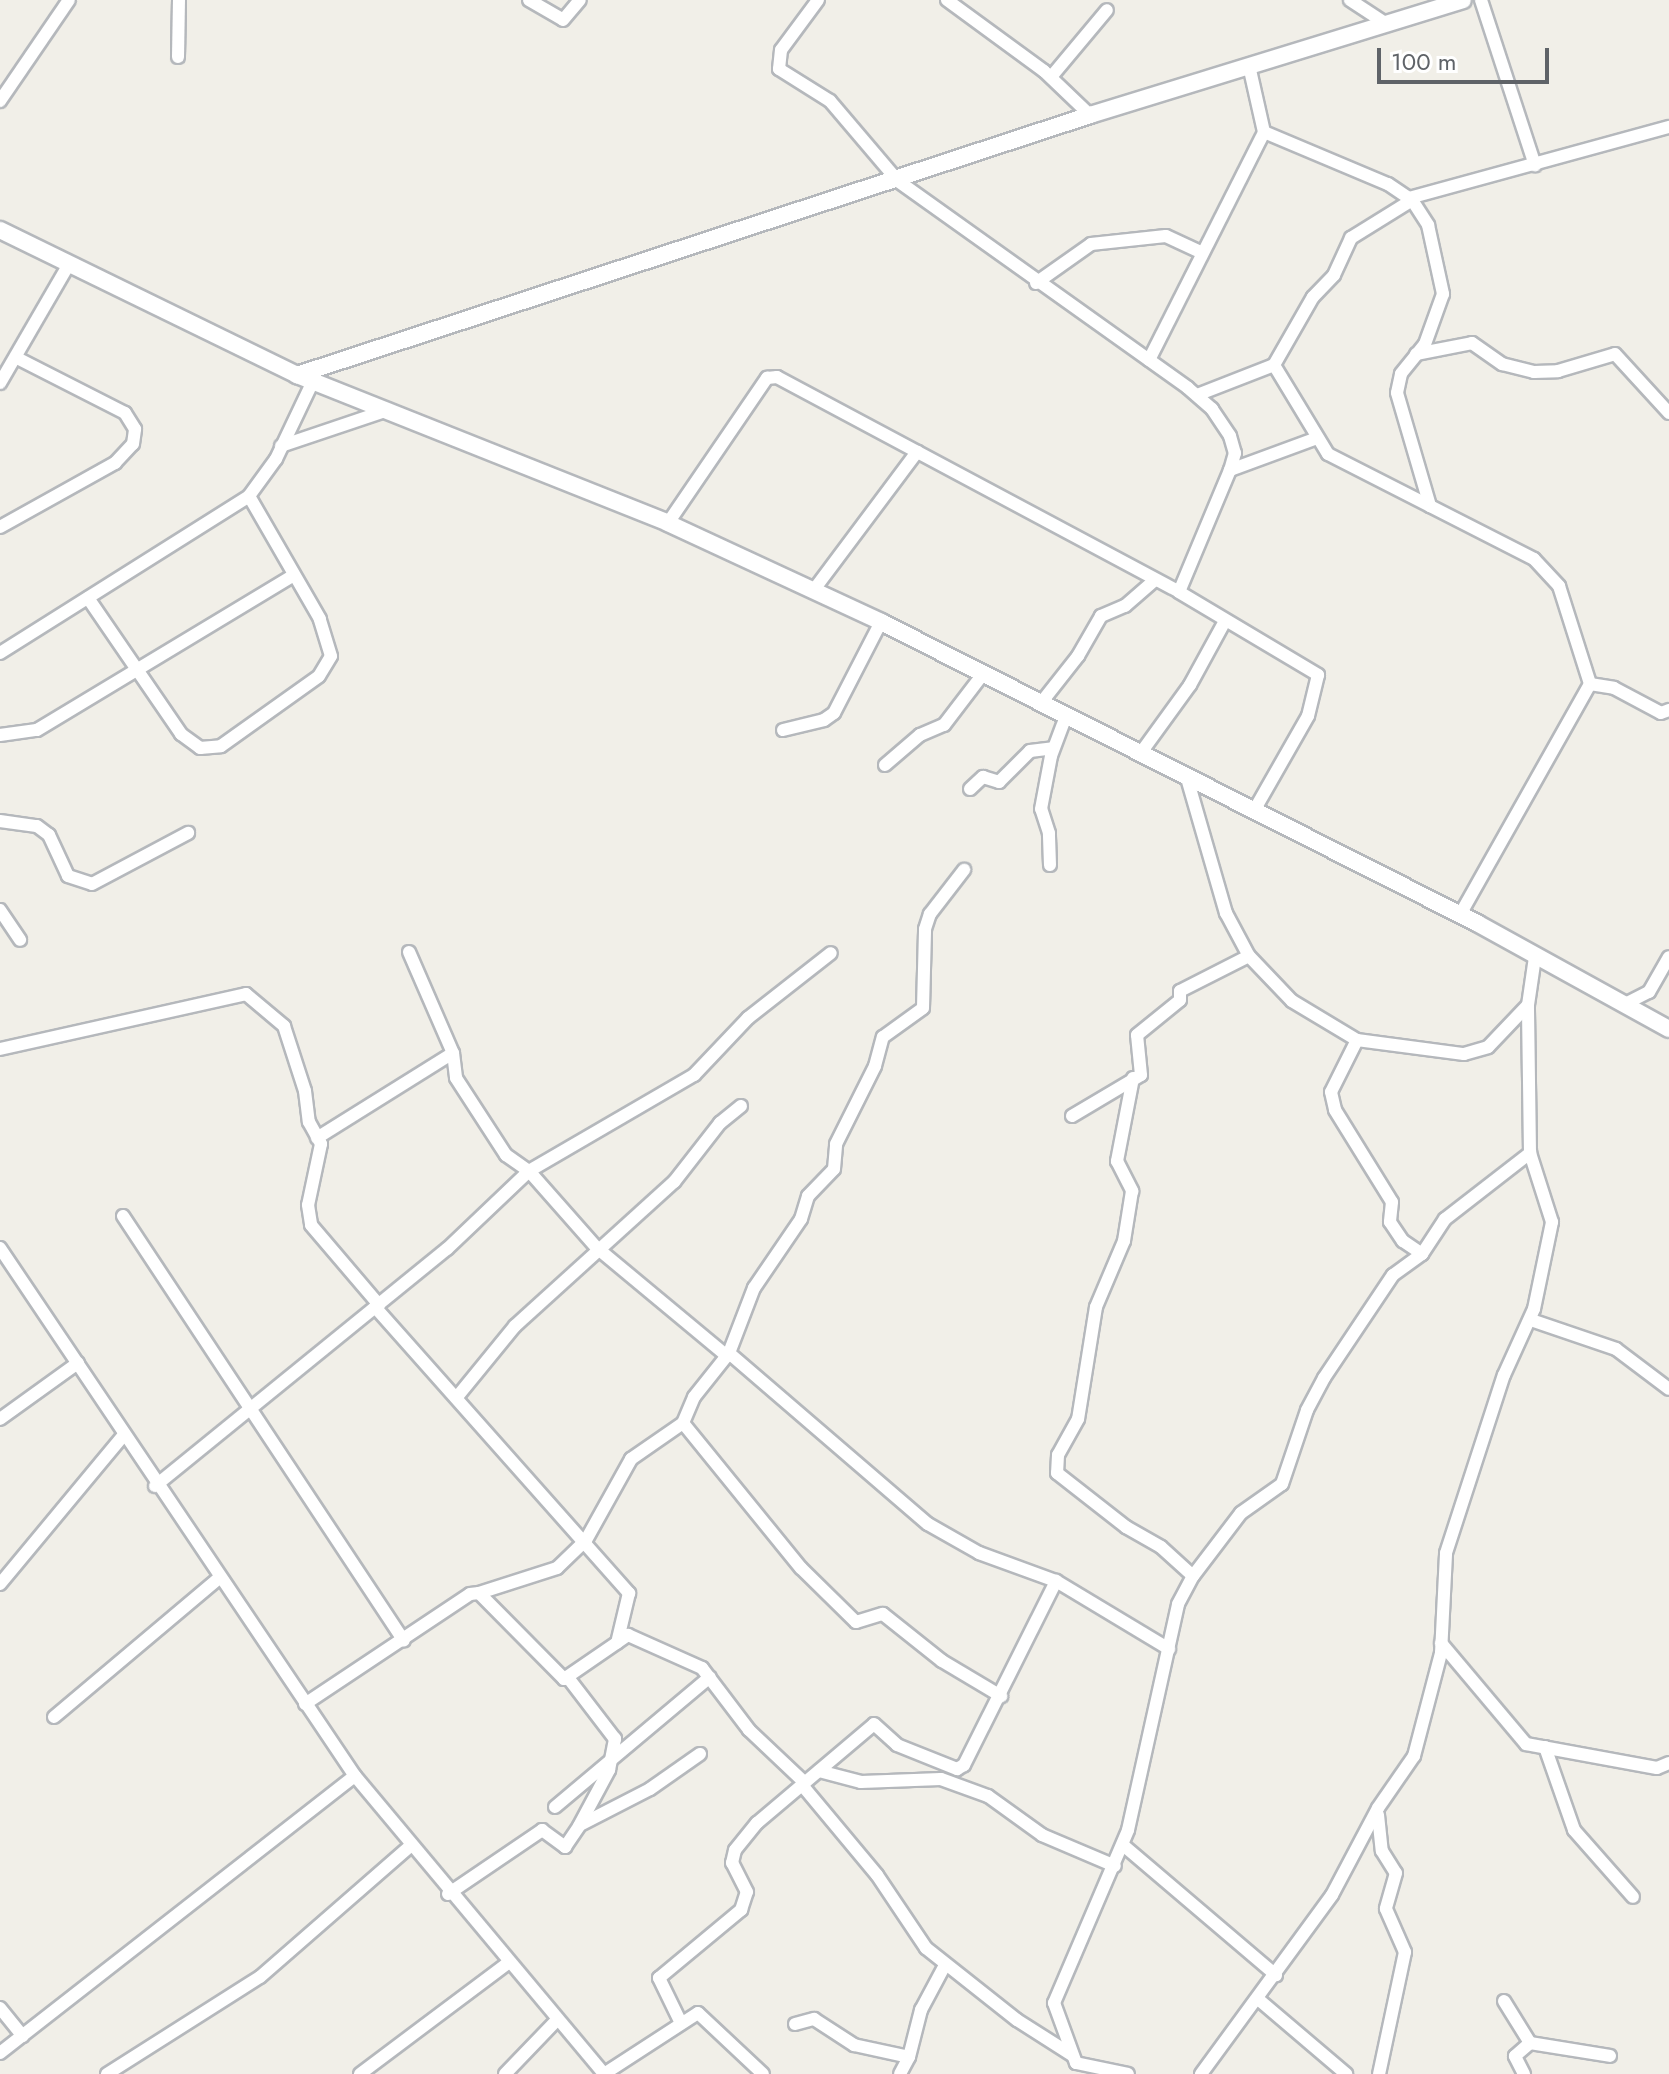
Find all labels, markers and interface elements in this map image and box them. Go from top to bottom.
scale bar [1381,32,1553,82]
text: 100 m [1391,44,1457,79]

